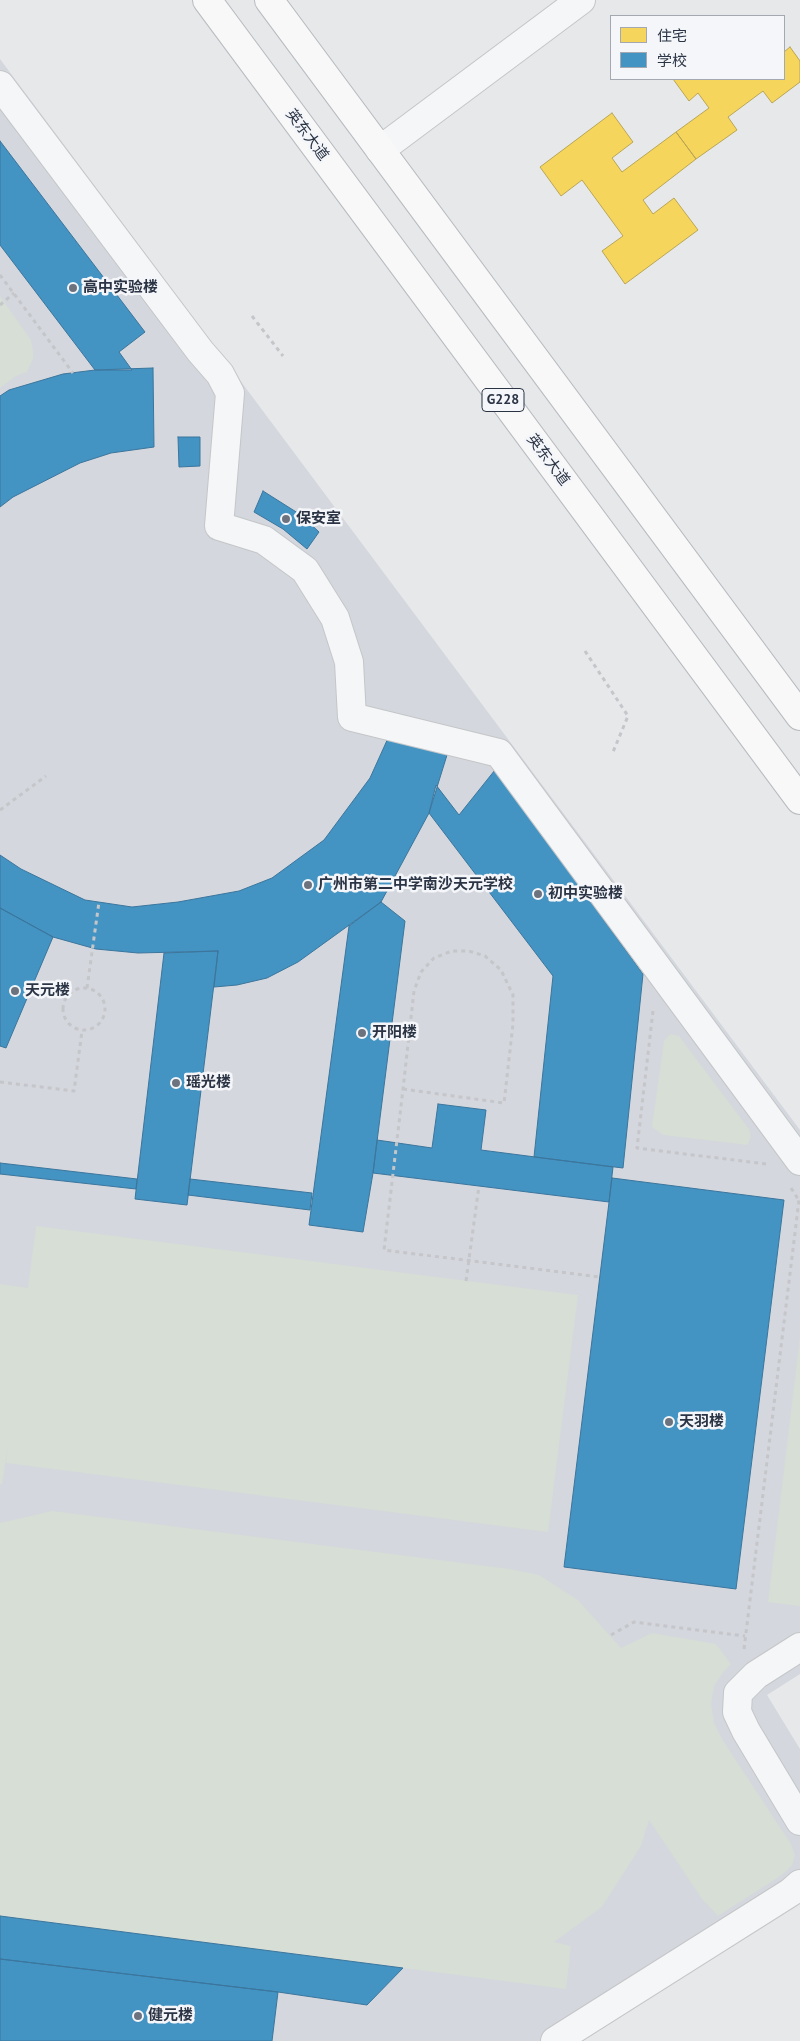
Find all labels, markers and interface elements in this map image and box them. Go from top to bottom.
legend [610,15,785,80]
text: 住宅 [657,26,687,45]
text: 学校 [657,51,687,70]
street label: 英东大道 [282,106,332,164]
place label: 高中实验楼 [83,279,158,297]
marker: 高中实验楼 [67,282,79,294]
road number: G228 [482,388,524,412]
street label: 英东大道 [523,431,573,489]
place label: 保安室 [296,510,341,528]
marker: 保安室 [280,513,292,525]
place label: 广州市第二中学南沙天元学校 [318,876,513,894]
marker: 广州市第二中学南沙天元学校 [302,879,314,891]
place label: 初中实验楼 [548,885,623,903]
marker: 初中实验楼 [532,888,544,900]
place label: 天元楼 [25,982,70,1000]
marker: 天元楼 [9,985,21,997]
place label: 开阳楼 [372,1024,417,1042]
marker: 开阳楼 [356,1027,368,1039]
place label: 瑶光楼 [186,1074,231,1092]
marker: 瑶光楼 [170,1077,182,1089]
place label: 天羽楼 [679,1413,724,1431]
marker: 天羽楼 [663,1416,675,1428]
place label: 健元楼 [148,2007,193,2025]
marker: 健元楼 [132,2010,144,2022]

